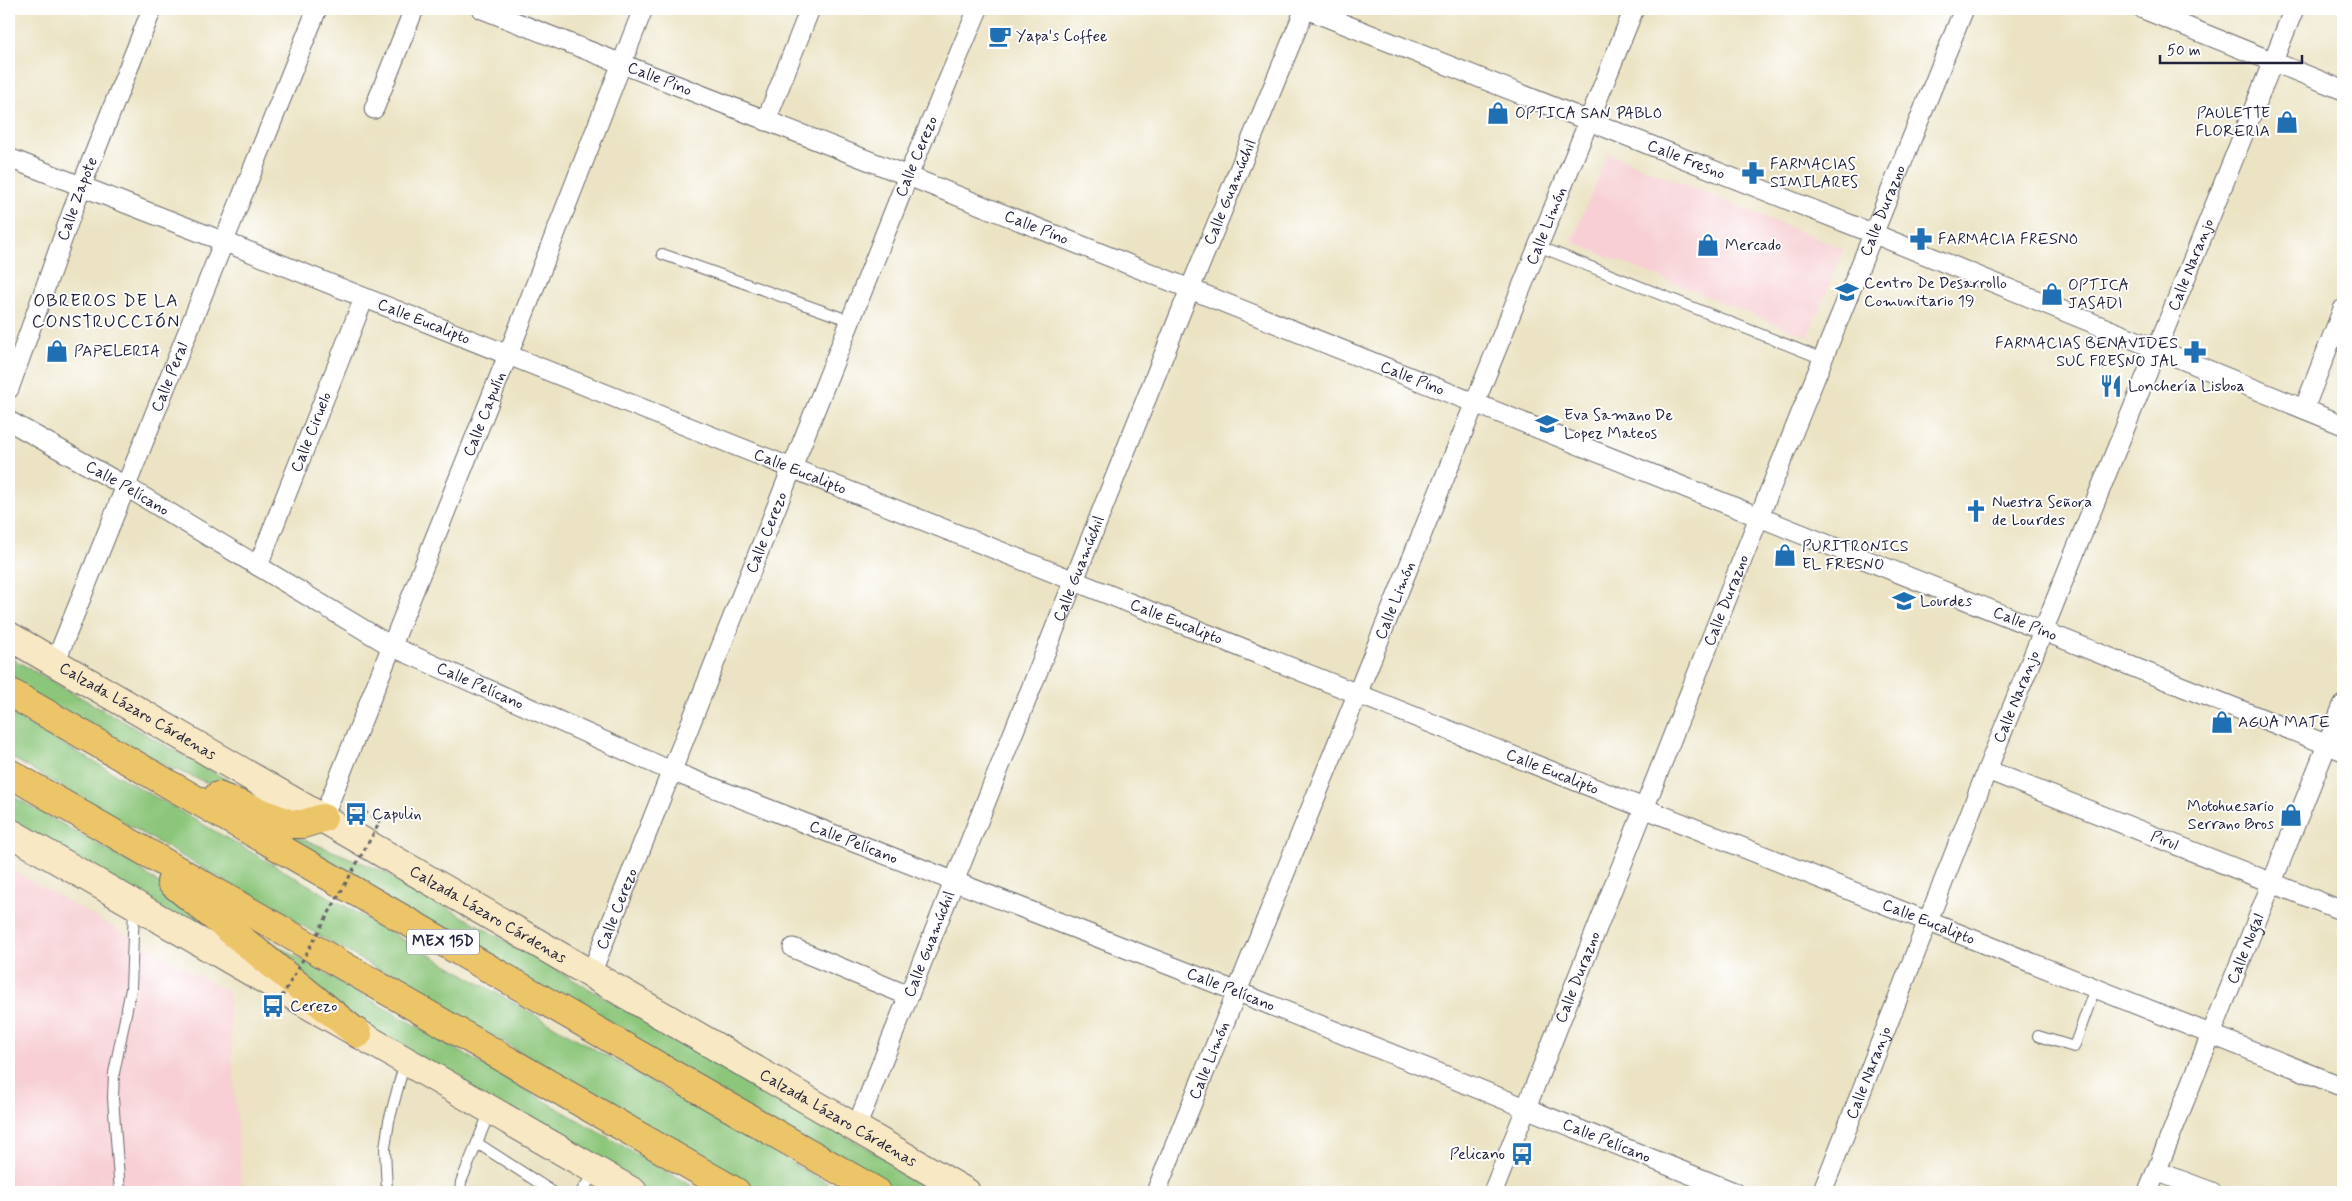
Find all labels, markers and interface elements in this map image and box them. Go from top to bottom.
cafe icon: Yapa's Coffee [987,23,1013,49]
place label: Yapa's Coffee [1016,26,1108,47]
scale bar [2160,32,2302,64]
text: 50 m [2167,41,2201,61]
street label: Calle Pino [625,57,695,101]
shop icon: OPTICA SAN PABLO [1485,100,1511,126]
place label: OPTICA SAN PABLO [1515,103,1662,124]
place label: PAULETTE FLORERIA [2195,103,2270,142]
shop icon: PAULETTE FLORERIA [2274,109,2300,135]
street label: Calle Cerezo [890,113,943,200]
street label: Calle Fresno [1644,135,1728,184]
street label: Calle Guamúchil [1199,136,1261,248]
street label: Calle Zapote [52,154,102,244]
place label: FARMACIAS SIMILARES [1770,154,1858,193]
pharmacy icon: FARMACIAS SIMILARES [1740,160,1766,186]
street label: Calle Durazno [1855,162,1910,259]
street label: Calle Limón [1521,184,1572,268]
street label: Calle Pino [1001,205,1072,250]
street label: Calle Naranjo [2163,215,2219,314]
pharmacy icon: FARMACIA FRESNO [1908,226,1934,252]
place label: FARMACIA FRESNO [1938,229,2078,250]
shop icon: Mercado [1695,232,1721,258]
place label: Mercado [1725,235,1781,256]
place label: Centro De Desarrollo Comunitario 19 [1864,273,2007,312]
place label: OPTICA JASADI [2068,275,2129,314]
school or university icon: Centro De Desarrollo Comunitario 19 [1834,279,1860,305]
shop icon: OPTICA JASADI [2039,281,2065,307]
district label: OBREROS DE LA CONSTRUCCIÓN [32,289,180,334]
street label: Calle Eucalipto [375,293,474,349]
place label: FARMACIAS BENAVIDES SUC FRESNO JAL [1995,333,2178,372]
shop icon: PAPELERIA [44,338,70,364]
street label: Calle Peral [146,339,193,415]
pharmacy icon: FARMACIAS BENAVIDES SUC FRESNO JAL [2182,339,2208,365]
place label: PAPELERIA [74,341,160,362]
street label: Calle Pino [1377,356,1448,400]
street label: Calle Capulín [458,369,511,460]
restaurant icon: Lonchería Lisboa [2098,373,2124,399]
place label: Lonchería Lisboa [2128,376,2245,397]
street label: Calle Ciruelo [286,389,336,475]
place label: Eva Samano De Lopez Mateos [1564,405,1674,444]
school or university icon: Eva Samano De Lopez Mateos [1534,411,1560,437]
street label: Calle Eucalipto [751,444,850,499]
street label: Calle Pelícano [82,456,173,521]
street label: Calle Cerezo [741,489,792,576]
place label: Nuestra Señora de Lourdes [1992,492,2092,531]
church icon: Nuestra Señora de Lourdes [1963,498,1989,524]
street label: Calle Guamúchil [1048,512,1109,625]
place label: PURITRONICS EL FRESNO [1802,536,1909,575]
shop icon: PURITRONICS EL FRESNO [1772,542,1798,568]
street label: Calle Durazno [1699,551,1754,649]
street label: Calle Limón [1370,558,1420,643]
school or university icon: Lourdes [1891,588,1917,614]
place label: Lourdes [1920,591,1972,612]
street label: Calle Eucalipto [1127,594,1226,650]
street label: Calle Pino [1990,601,2060,646]
street label: Calle Naranjo [1988,648,2045,746]
street label: Calzada Lázaro Cárdenas [55,657,220,765]
street label: Calle Pelícano [433,657,527,714]
shop icon: AGUA MATE [2209,709,2235,735]
place label: AGUA MATE [2238,712,2330,733]
street label: Calle Eucalipto [1503,744,1602,800]
place label: Motohuesario Serrano Bros [2187,796,2274,835]
bus stop icon: Capulin [343,801,369,827]
shop icon: Motohuesario Serrano Bros [2278,802,2304,828]
place label: Capulin [372,804,422,825]
street label: Calle Pelícano [806,815,901,869]
street label: Pirul [2148,825,2181,855]
street label: Calzada Lázaro Cárdenas [406,860,570,968]
street label: Calle Cerezo [591,865,642,953]
street label: Calle Guamúchil [899,888,960,1000]
street label: Calle Eucalipto [1879,894,1978,950]
street label: Calle Nogal [2222,910,2269,987]
street label: Calle Durazno [1550,928,1605,1026]
road number: MEX 15D [407,930,479,954]
street label: Calle Pelícano [1184,963,1278,1016]
bus stop icon: Cerezo [260,993,286,1019]
place label: Cerezo [290,996,337,1017]
street label: Calle Limón [1184,1018,1234,1103]
street label: Calle Naranjo [1841,1023,1896,1122]
street label: Calzada Lázaro Cárdenas [756,1064,921,1172]
street label: Calle Pelícano [1559,1113,1654,1168]
bus stop icon: Pelicano [1509,1141,1535,1167]
place label: Pelicano [1450,1144,1505,1165]

